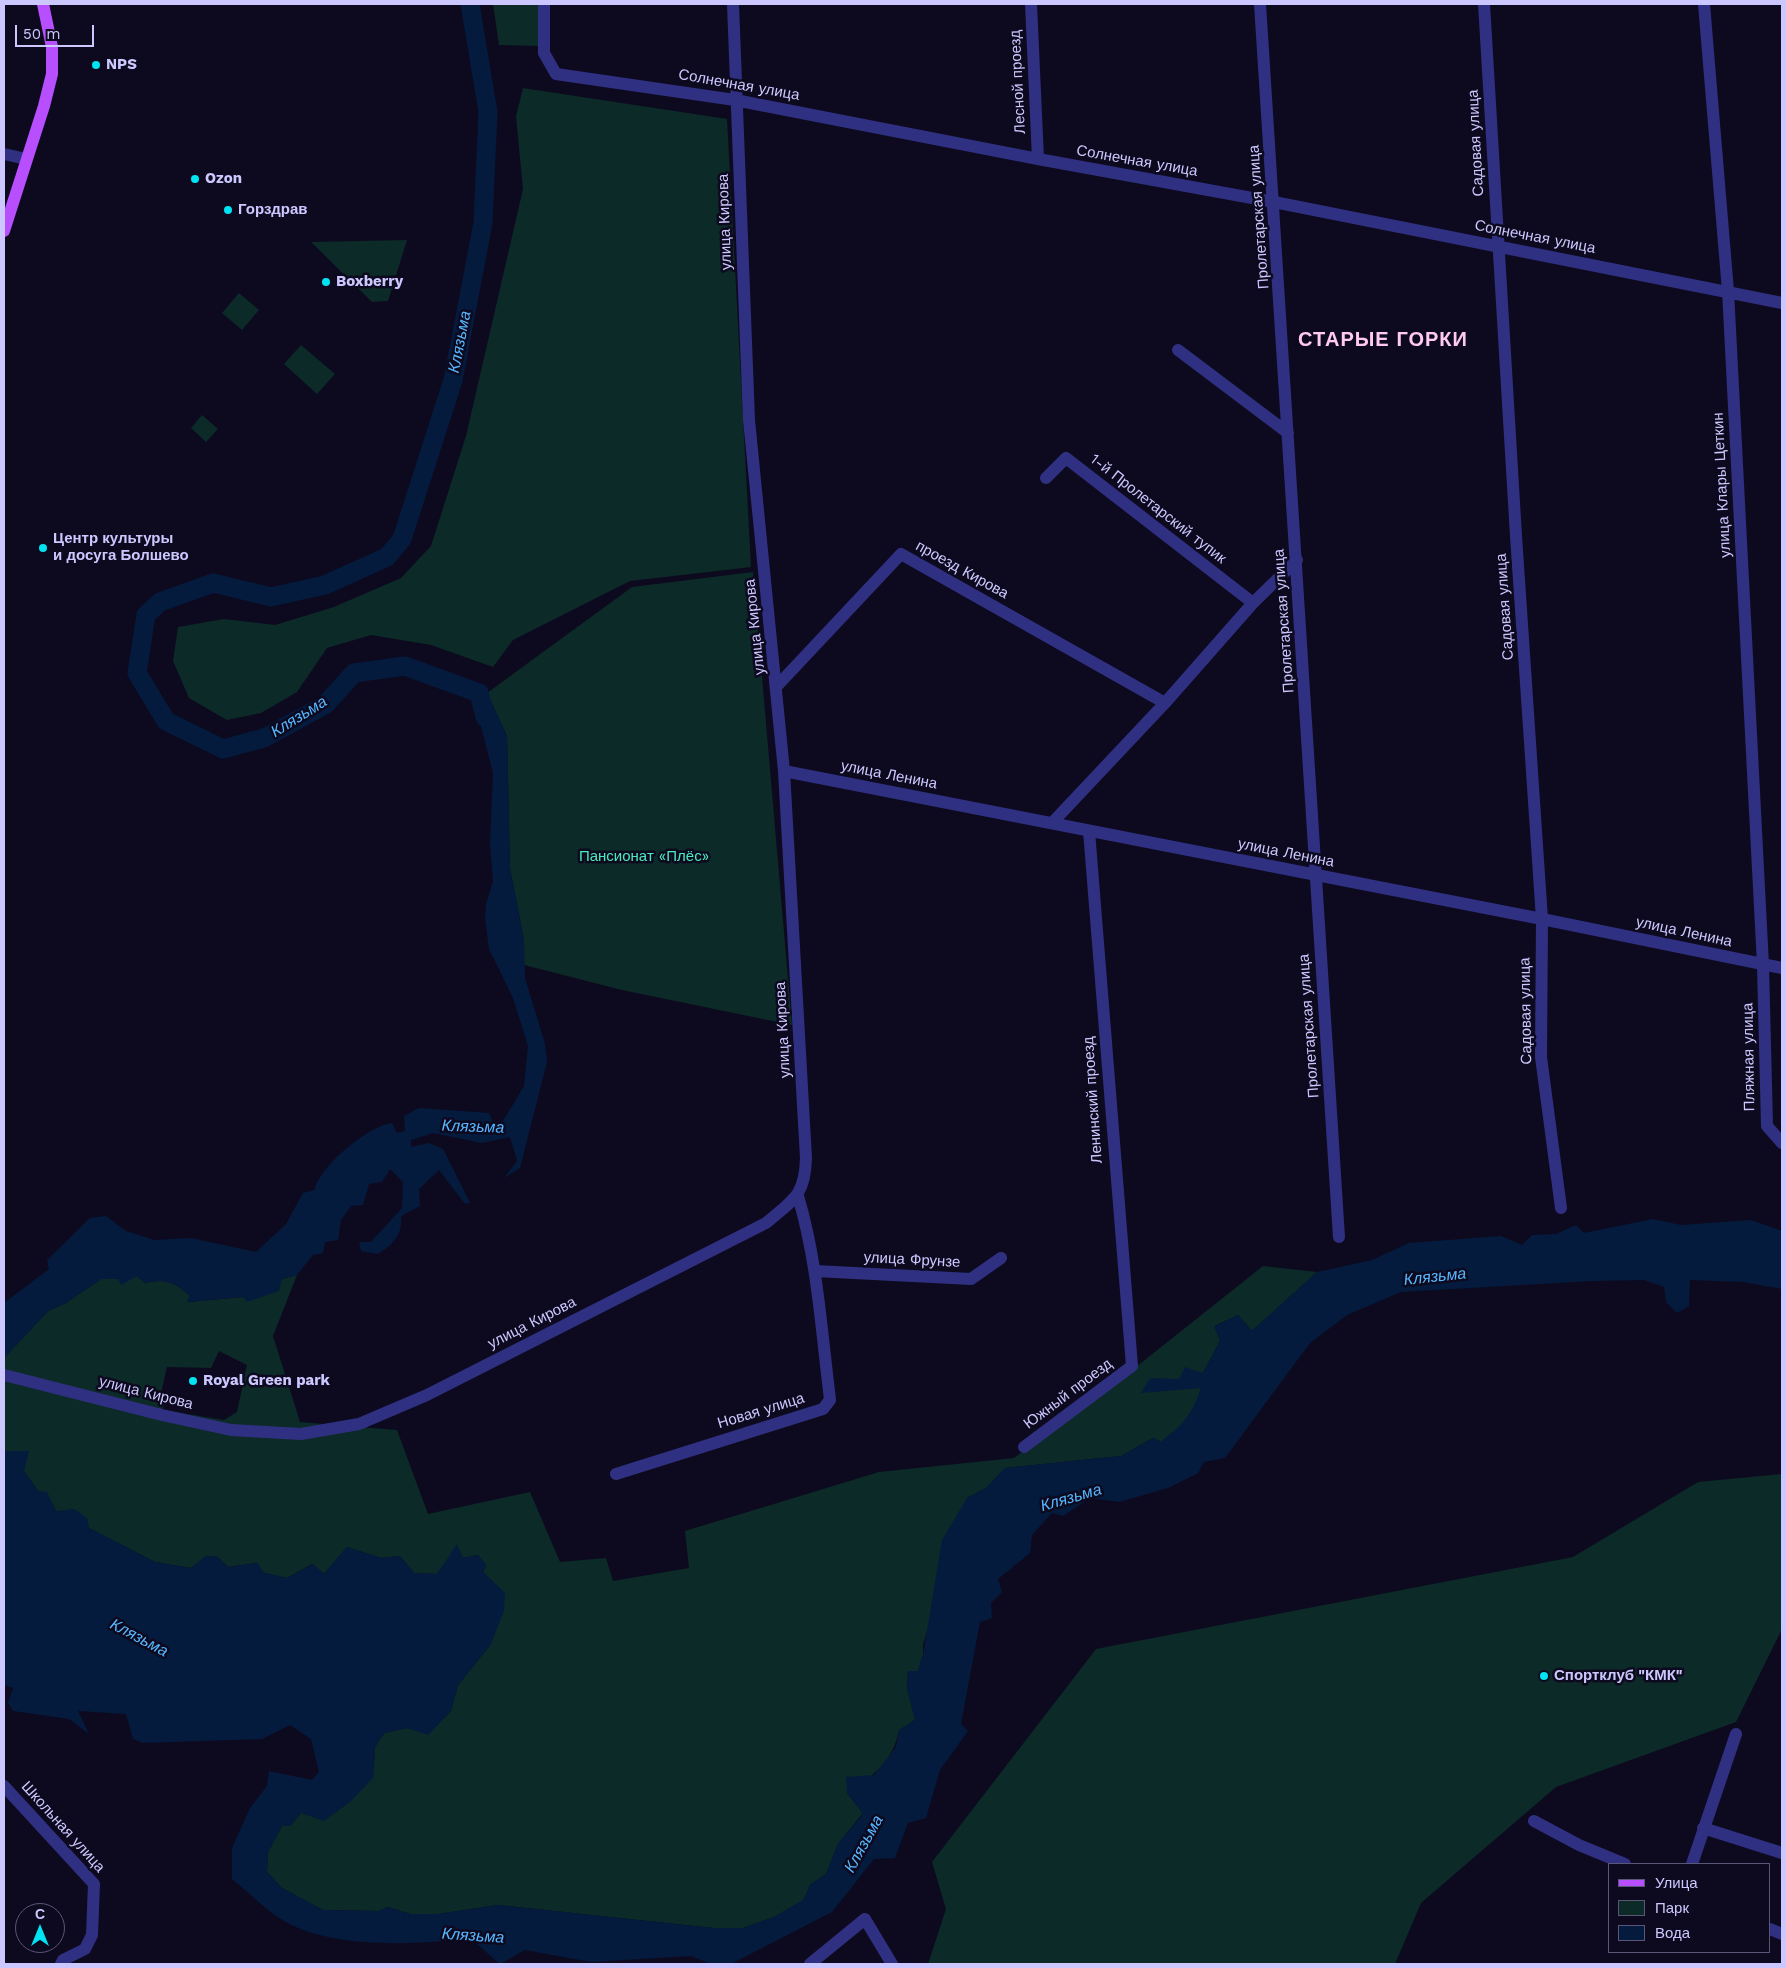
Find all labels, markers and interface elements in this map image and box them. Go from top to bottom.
scale bar [18,15,96,47]
text: 50 m [23,25,60,43]
street label: Лесной проезд [1006,30,1030,134]
place label: NPS [106,56,137,74]
marker: NPS [90,59,102,71]
street label: Солнечная улица [677,65,801,105]
street label: Садовая улица [1464,89,1488,197]
street label: Солнечная улица [1075,141,1199,181]
street label: Пролетарская улица [1245,144,1273,290]
place label: Ozon [205,170,242,188]
marker: Ozon [189,173,201,185]
street label: улица Кирова [714,174,736,270]
place label: Горздрав [238,201,308,219]
marker: Горздрав [222,204,234,216]
street label: Солнечная улица [1473,216,1597,258]
place label: Boxberry [336,273,403,291]
marker: Boxberry [320,276,332,288]
water label: Клязьма [445,309,475,375]
district label: СТАРЫЕ ГОРКИ [1297,328,1469,352]
street label: улица Клары Цеткин [1709,412,1735,558]
street label: 1-й Пролетарский тупик [1086,450,1230,568]
place label: Центр культуры и досуга Болшево [53,530,189,565]
street label: проезд Кирова [913,537,1011,603]
marker: Центр культуры и досуга Болшево [37,542,49,554]
street label: Пролетарская улица [1270,548,1298,694]
street label: Садовая улица [1492,553,1518,661]
street label: улица Кирова [741,578,769,676]
water label: Клязьма [267,692,331,742]
street label: улица Ленина [839,757,939,793]
street label: улица Ленина [1236,835,1336,871]
park label: Пансионат «Плёс» [579,848,709,866]
street label: улица Ленина [1634,913,1734,951]
street label: Пролетарская улица [1295,953,1323,1099]
street label: Садовая улица [1516,957,1536,1065]
street label: улица Кирова [771,981,795,1079]
street label: Пляжная улица [1739,1002,1759,1112]
street label: Ленинский проезд [1080,1036,1106,1164]
water label: Клязьма [441,1116,505,1138]
street label: улица Фрунзе [863,1248,961,1272]
water label: Клязьма [1403,1264,1467,1290]
street label: улица Кирова [485,1293,579,1353]
street label: Южный проезд [1020,1355,1116,1433]
place label: Royal Green park [203,1372,330,1390]
street label: улица Кирова [97,1373,195,1413]
marker: Royal Green park [187,1375,199,1387]
street label: Новая улица [715,1389,807,1433]
water label: Клязьма [1038,1480,1104,1516]
water label: Клязьма [107,1615,171,1661]
place label: Спортклуб "КМК" [1554,1667,1683,1685]
marker: Спортклуб "КМК" [1538,1670,1550,1682]
street label: Школьная улица [17,1778,109,1876]
water label: Клязьма [840,1812,888,1876]
legend [1608,1863,1771,1953]
text: Улица [1655,1874,1698,1892]
text: Парк [1655,1899,1689,1917]
north arrow [15,1903,65,1953]
text: С [35,1906,45,1922]
water label: Клязьма [441,1924,505,1948]
text: Вода [1655,1924,1690,1942]

